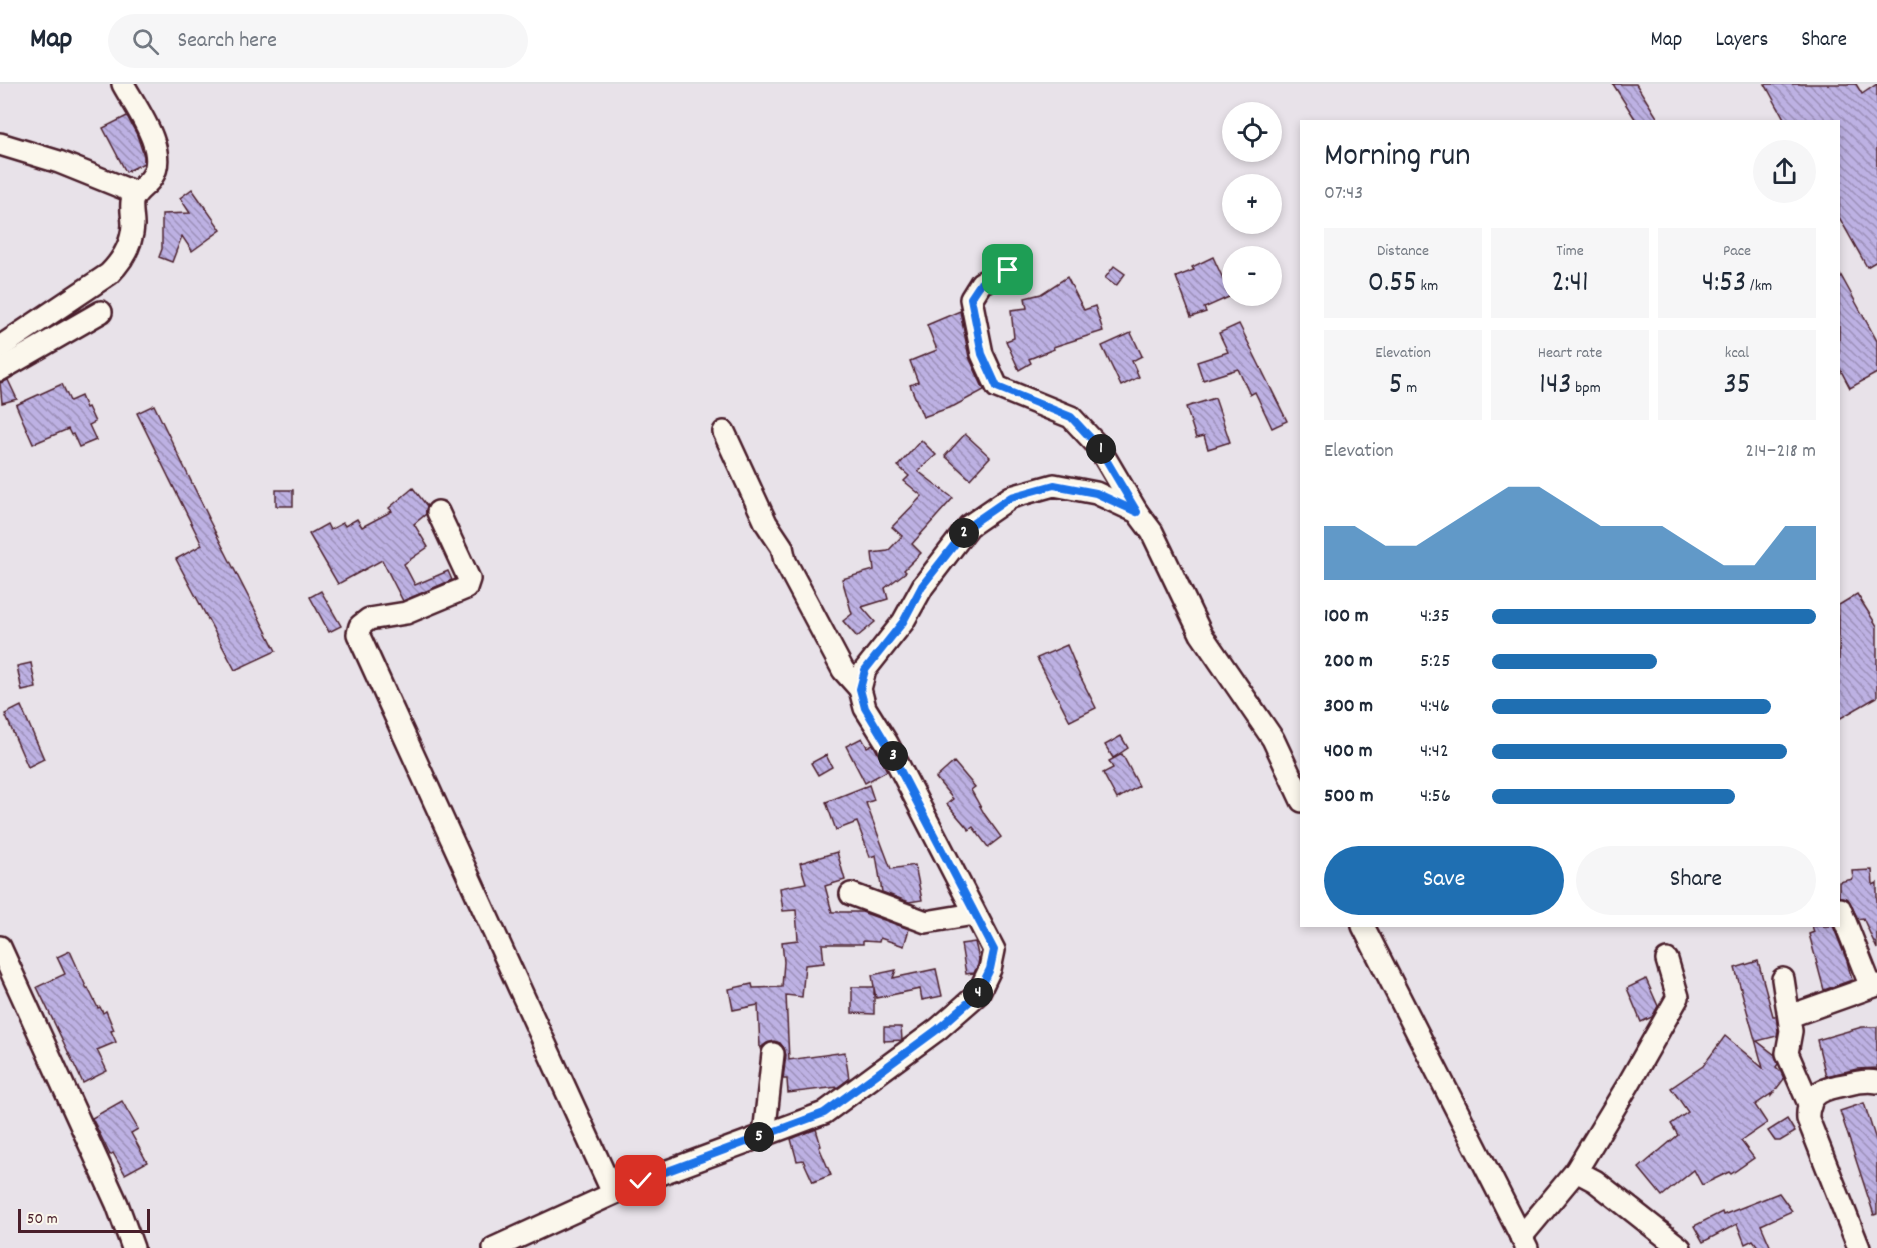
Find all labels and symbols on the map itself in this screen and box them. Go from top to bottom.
pin [982,244,1033,295]
pin: 1 [1086,434,1116,464]
pin: 2 [949,518,979,548]
pin: 3 [878,741,908,771]
pin: 4 [963,978,993,1008]
pin: 5 [744,1122,774,1152]
pin [615,1155,666,1206]
scale bar [18,1206,150,1234]

